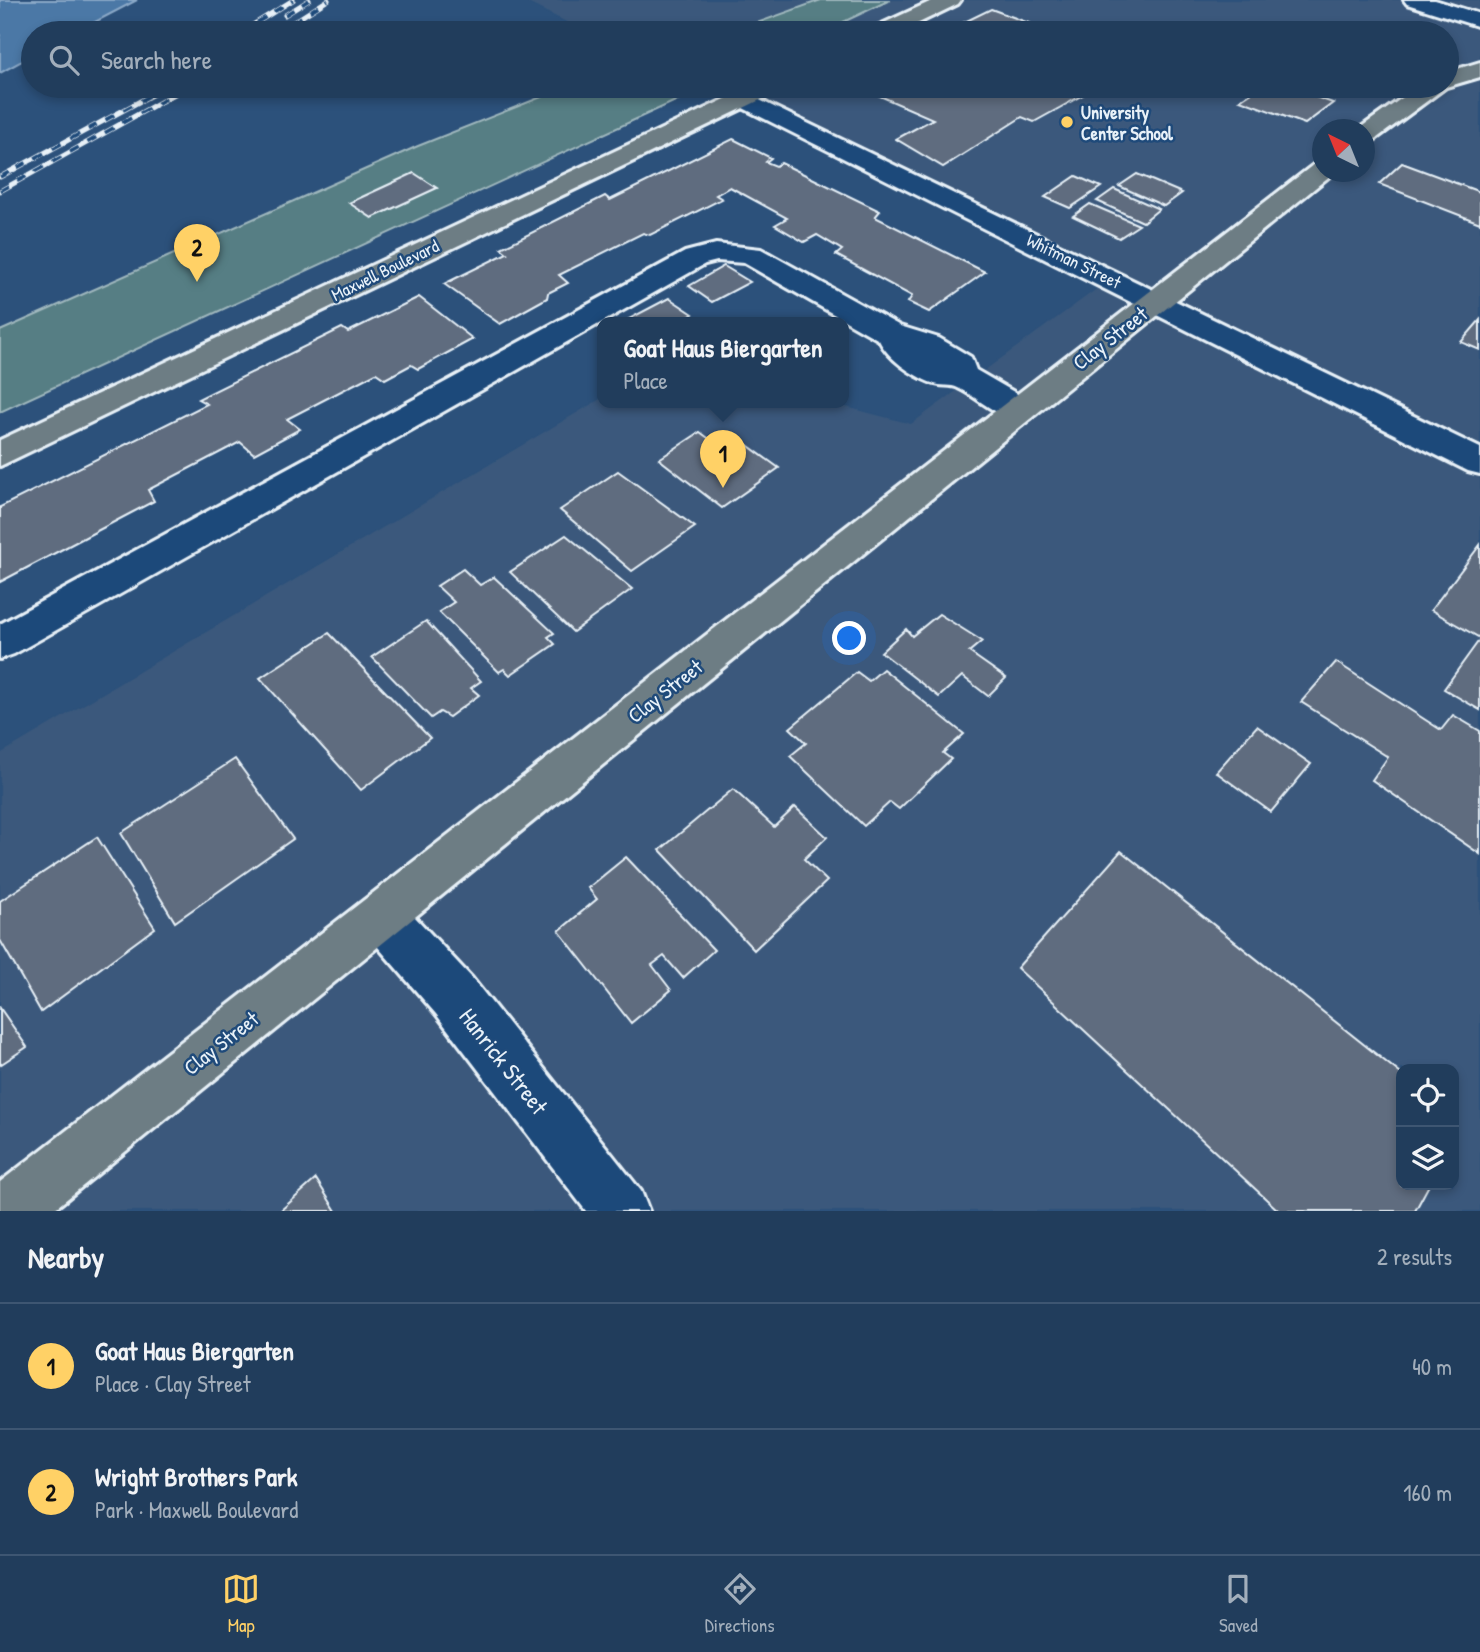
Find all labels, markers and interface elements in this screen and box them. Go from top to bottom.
search box [21,21,1459,98]
icon: search [45,41,83,79]
text: Search here [101,42,212,77]
place label: University Center School [1081,100,1174,146]
marker: University Center School [1059,114,1075,130]
north arrow [1312,119,1375,182]
pin: 2 [174,224,220,282]
street label: Whitman Street [1023,227,1126,295]
street label: Maxwell Boulevard [327,233,443,307]
street label: Clay Street [1066,299,1154,376]
popup [597,317,849,408]
text: Goat Haus Biergarten [623,330,823,365]
text: Place [623,365,668,396]
pin: 1 [700,430,746,488]
your location [832,621,866,655]
street label: Clay Street [621,652,709,729]
street label: Hanrick Street [452,1001,556,1121]
street label: Clay Street [177,1004,265,1081]
map controls [1396,1064,1459,1190]
button: locate [1396,1064,1459,1127]
button: layers [1396,1127,1459,1190]
text: Nearby [28,1237,104,1277]
text: 2 results [1377,1241,1452,1272]
text: Goat Haus Biergarten [95,1333,294,1368]
text: 1 [47,1351,55,1382]
text: 40 m [1412,1351,1452,1382]
text: Place · Clay Street [95,1368,251,1399]
text: Wright Brothers Park [95,1459,298,1494]
text: 2 [46,1477,56,1508]
text: 160 m [1403,1477,1452,1508]
text: Park · Maxwell Boulevard [95,1494,298,1525]
tab: Map [222,1570,260,1638]
tab: Directions [705,1570,775,1638]
tab: Saved [1219,1570,1258,1638]

